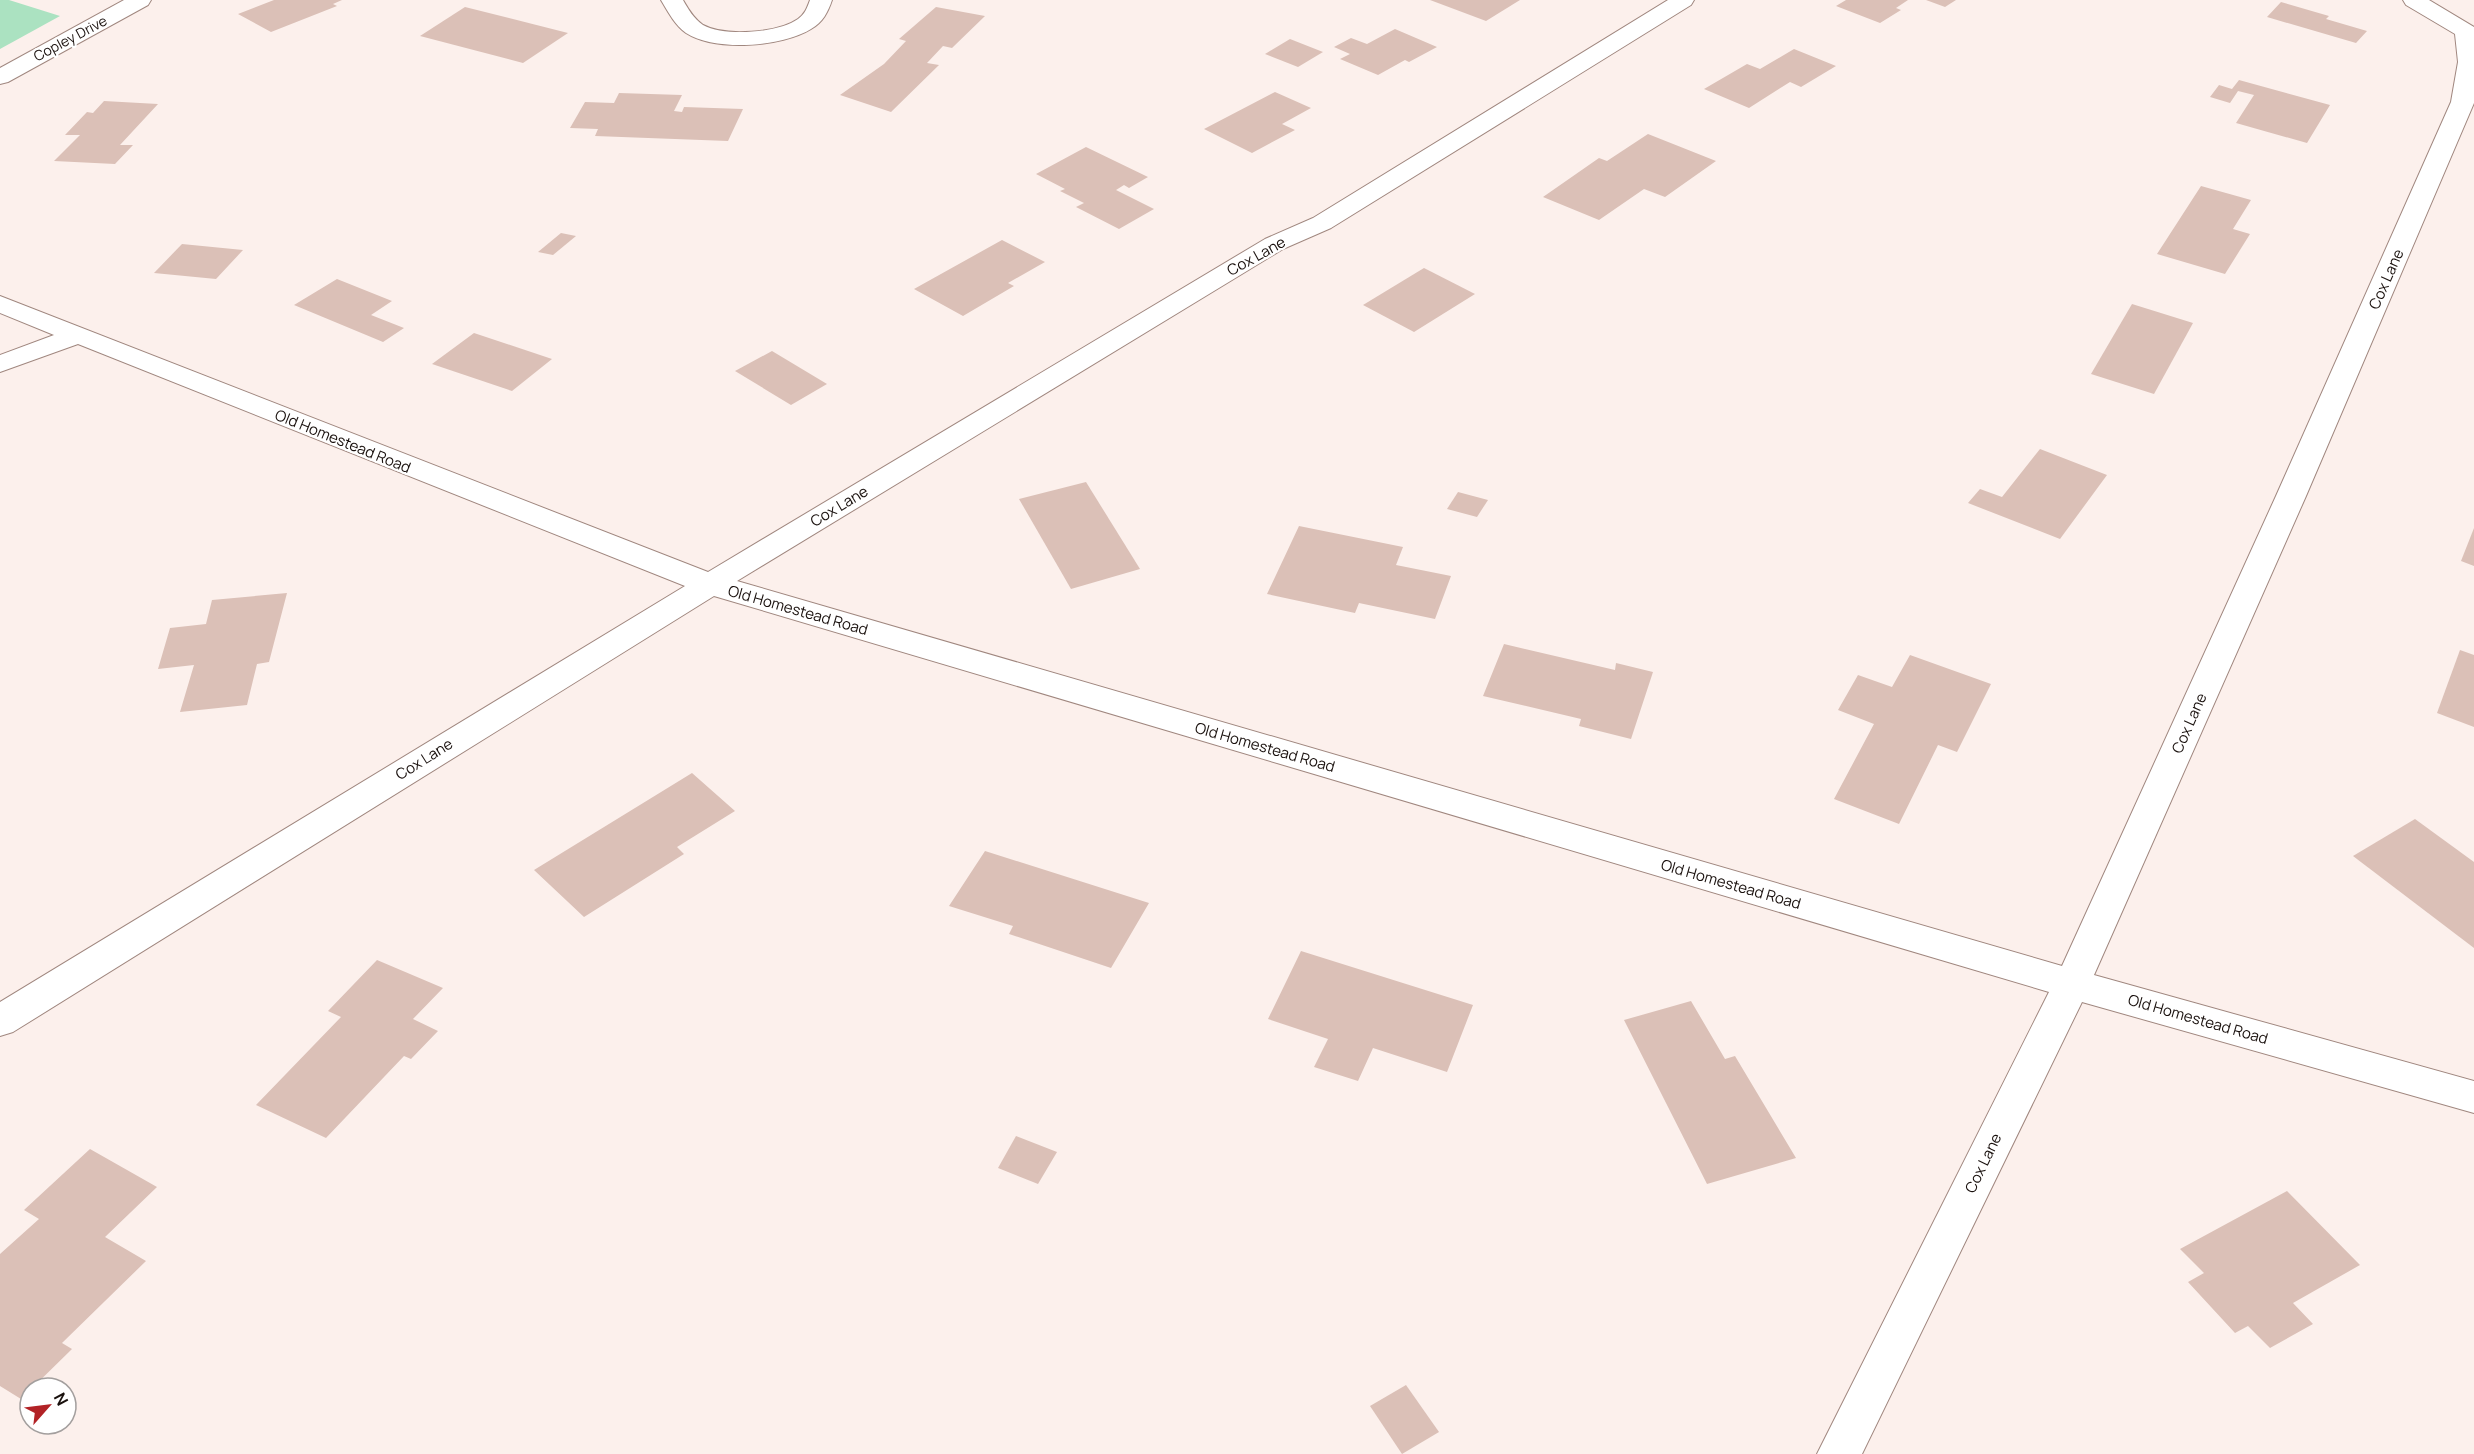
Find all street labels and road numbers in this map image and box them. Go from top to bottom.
street label: Copley Drive [30,11,110,65]
street label: Cox Lane [1223,231,1289,281]
street label: Cox Lane [2363,245,2409,312]
street label: Old Homestead Road [272,404,414,478]
street label: Cox Lane [806,480,872,531]
street label: Old Homestead Road [726,580,870,640]
street label: Cox Lane [2166,689,2212,756]
street label: Old Homestead Road [1193,717,1337,777]
street label: Cox Lane [391,733,457,785]
street label: Old Homestead Road [1659,854,1803,914]
street label: Old Homestead Road [2126,989,2270,1049]
street label: Cox Lane [1960,1129,2007,1196]

